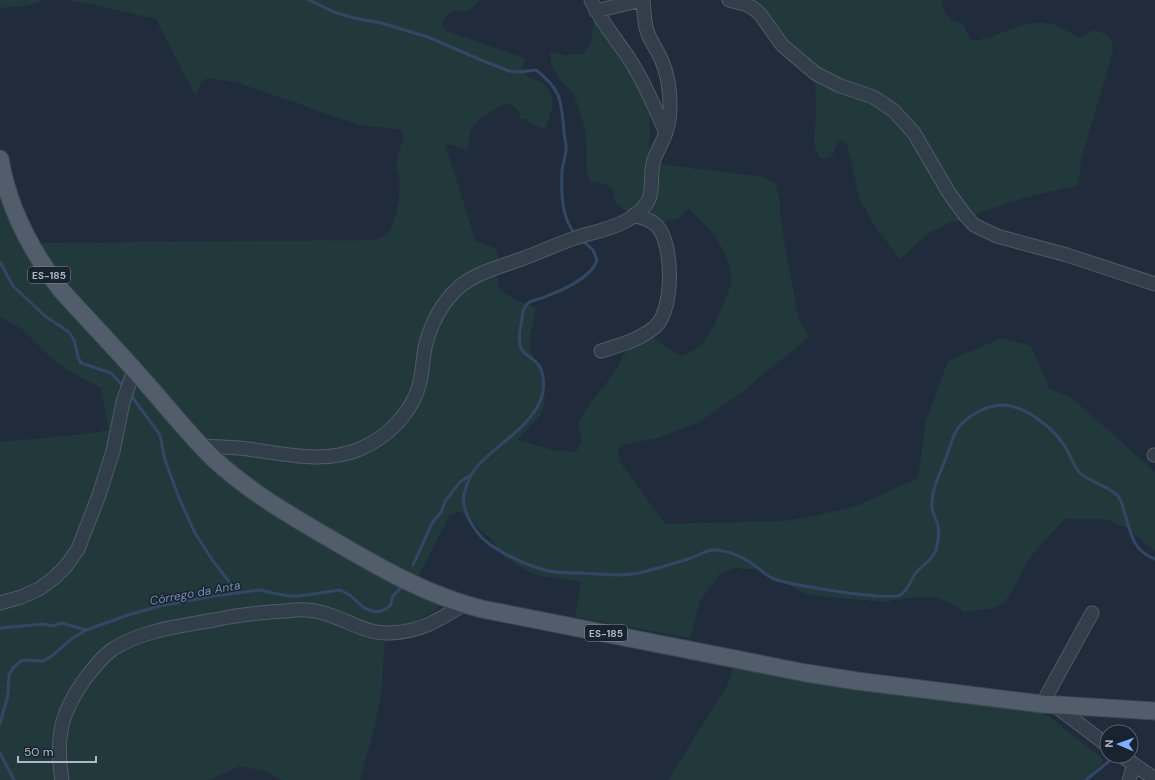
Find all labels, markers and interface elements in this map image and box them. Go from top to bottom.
road number: ES-185 [28,267,70,283]
water label: Córrego da Anta [148,577,242,609]
road number: ES-185 [585,625,627,641]
north arrow [1099,724,1139,764]
scale bar [18,738,96,764]
text: N [1102,739,1116,748]
text: 50 m [24,744,53,760]

